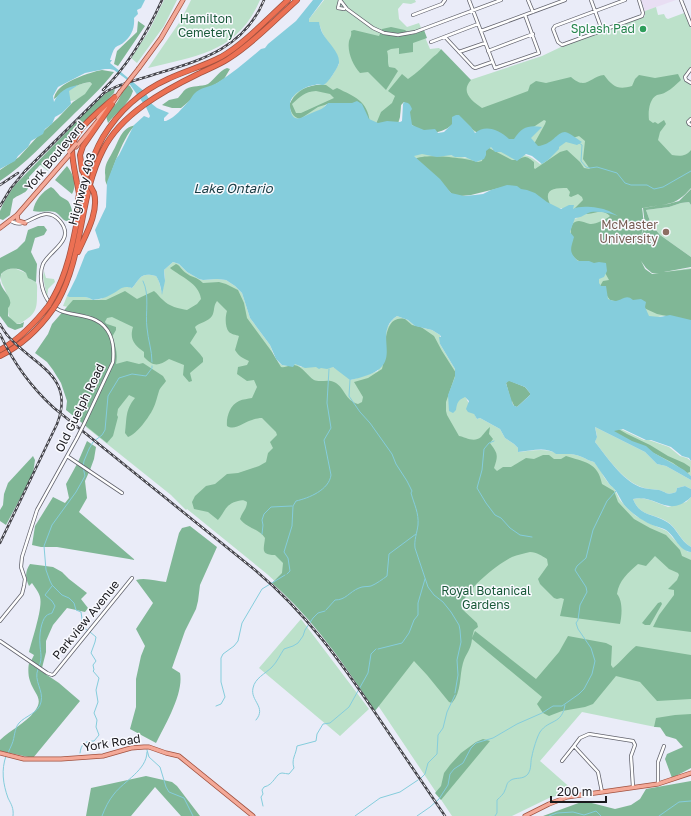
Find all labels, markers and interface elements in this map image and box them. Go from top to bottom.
park label: Hamilton Cemetery [178,11,234,40]
place label: Splash Pad [571,21,635,36]
marker: Splash Pad [638,24,648,34]
street label: York Boulevard [21,118,88,194]
street label: Highway 403 [65,151,98,227]
water label: Lake Ontario [193,180,274,196]
place label: McMaster University [599,217,658,246]
marker: McMaster University [661,227,671,237]
street label: Old Guelph Road [52,361,107,455]
street label: Parkview Avenue [49,577,122,662]
park label: Royal Botanical Gardens [441,583,531,612]
street label: York Road [82,731,142,754]
scale bar [551,778,606,804]
text: 200 m [557,784,592,799]

